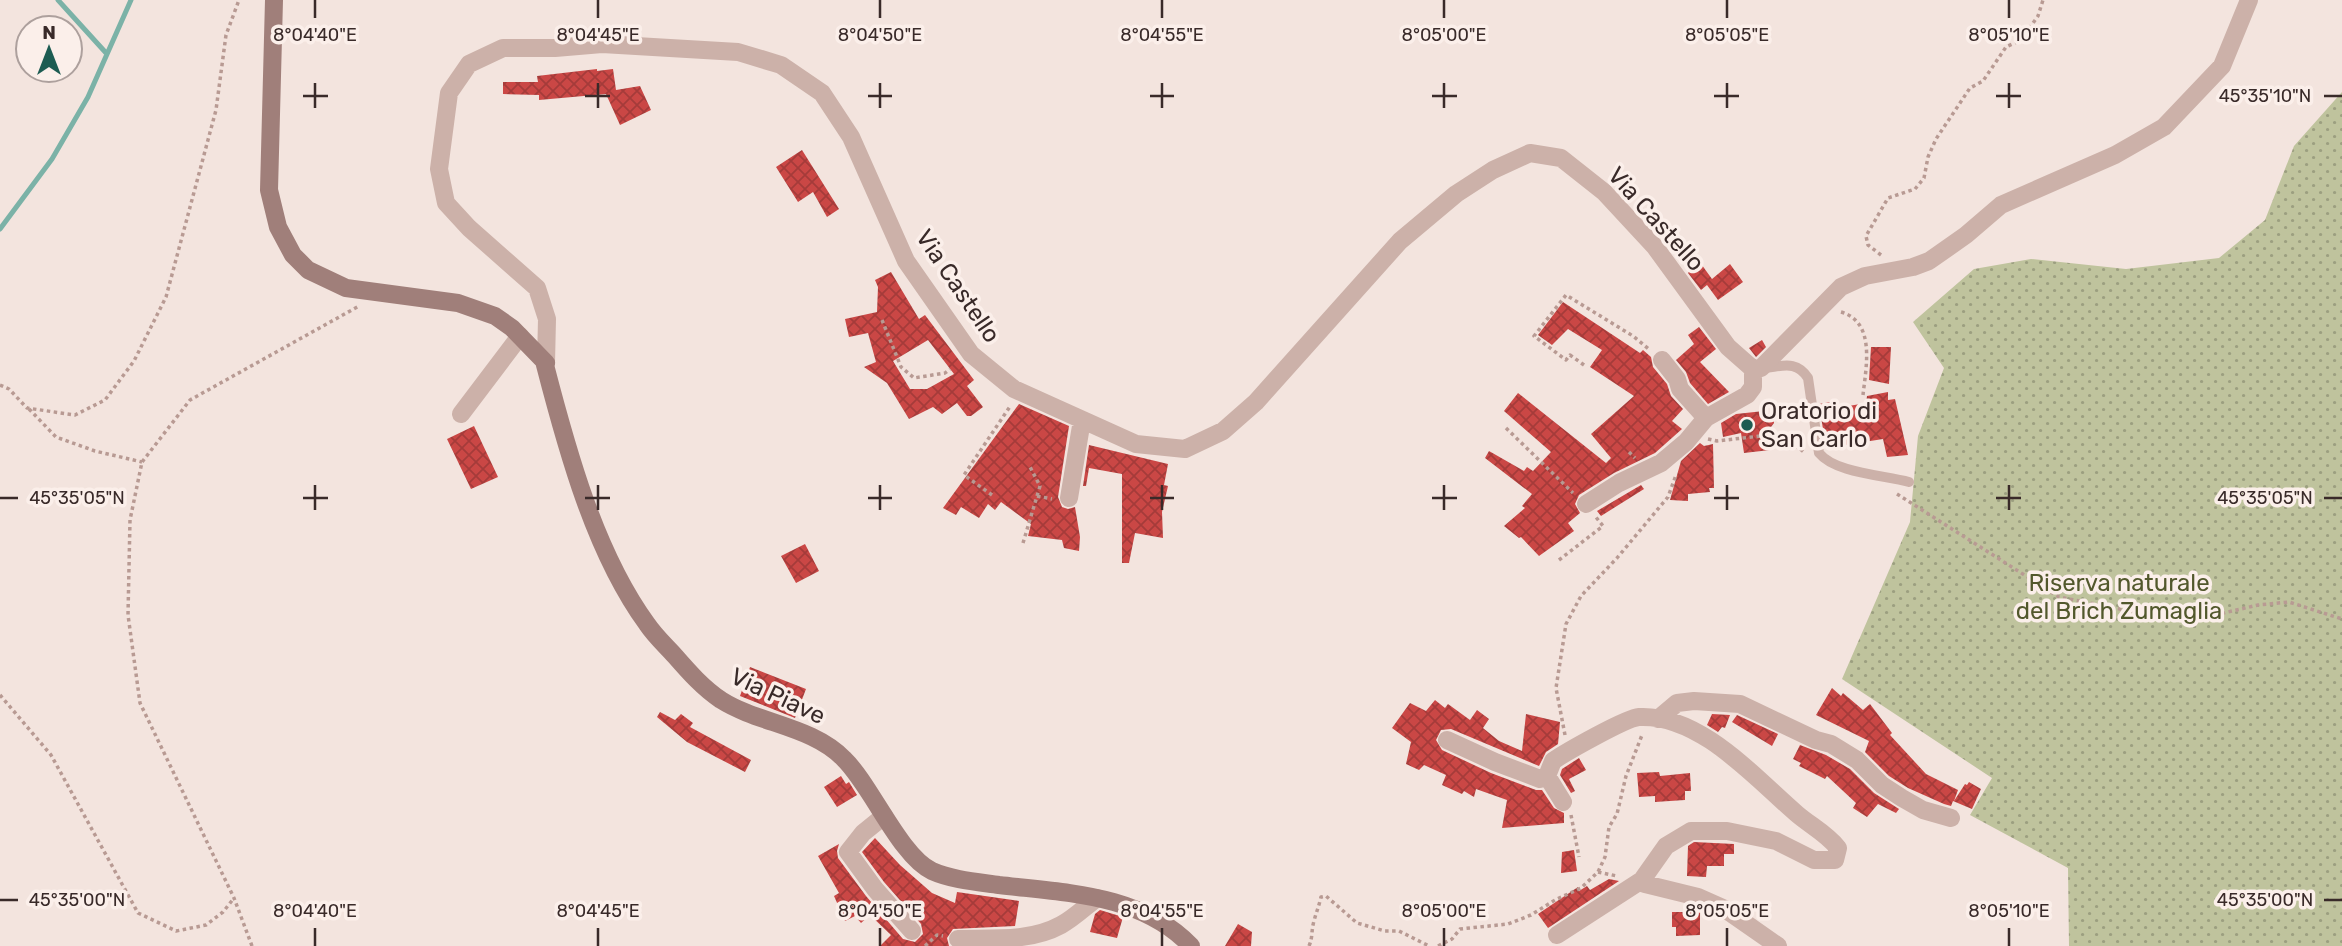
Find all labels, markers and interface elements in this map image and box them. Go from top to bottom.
north arrow [14,14,84,84]
text: N [42,21,56,44]
text: 8°04'40"E [273,24,357,46]
text: 8°04'45"E [556,24,640,46]
text: 8°04'50"E [838,24,922,46]
text: 8°04'55"E [1120,24,1204,46]
text: 8°05'00"E [1402,24,1486,46]
text: 8°05'05"E [1685,24,1769,46]
text: 8°05'10"E [1968,24,2050,46]
text: 45°35'10"N [2219,85,2311,107]
street label: Via Castello [1602,161,1710,277]
street label: Via Castello [910,224,1006,348]
place label: Oratorio di San Carlo [1761,397,1877,453]
marker: Oratorio di San Carlo [1739,417,1755,433]
text: 45°35'05"N [29,487,125,509]
text: 45°35'05"N [2217,487,2313,509]
park label: Riserva naturale del Brich Zumaglia [2016,569,2222,625]
street label: Via Piave [726,662,830,730]
text: 45°35'00"N [29,889,125,911]
text: 45°35'00"N [2217,889,2313,911]
text: 8°04'40"E [273,900,357,922]
text: 8°04'45"E [556,900,640,922]
text: 8°04'50"E [838,900,922,922]
text: 8°04'55"E [1120,900,1204,922]
text: 8°05'00"E [1402,900,1486,922]
text: 8°05'05"E [1685,900,1769,922]
text: 8°05'10"E [1968,900,2050,922]

